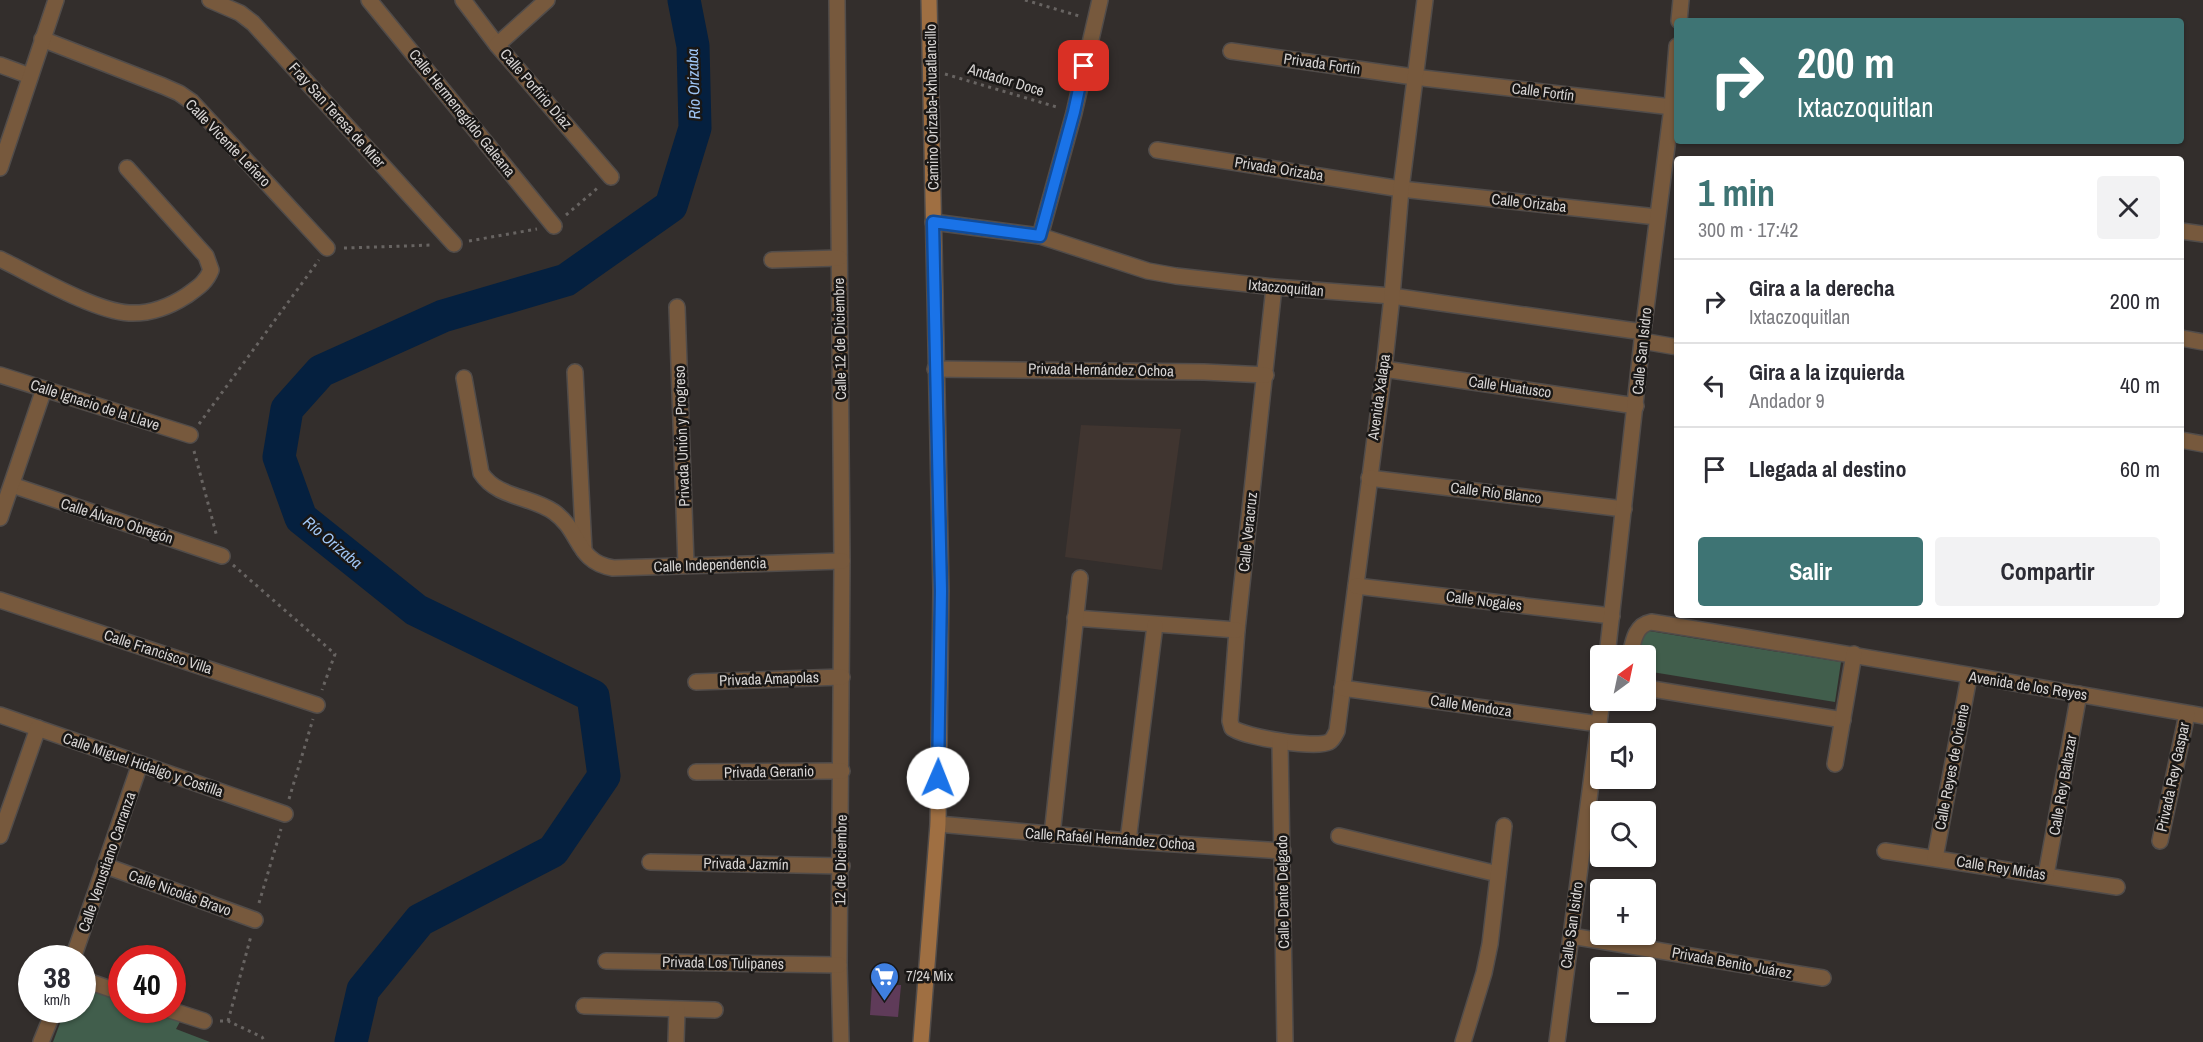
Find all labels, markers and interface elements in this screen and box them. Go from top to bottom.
street label: Camino Orizaba-Ixhuatlancillo [920,24,943,190]
text: 200 m [1797,35,1895,91]
pin [1058,40,1109,91]
icon: right [1698,42,1776,120]
street label: Calle Hermenegildo Galeana [404,44,521,181]
street label: Calle Porfirio Díaz [495,44,577,133]
water label: Río Orizaba [681,48,705,120]
street label: Privada Fortín [1282,48,1362,79]
icon: arrive [1067,49,1100,82]
street label: Fray San Teresa de Mier [284,57,390,172]
street label: Andador Doce [965,58,1047,101]
street label: Calle Fortín [1511,77,1576,106]
text: Ixtaczoquitlan [1797,89,1934,125]
street label: Calle Vicente Leñero [181,94,276,191]
street label: Privada Orizaba [1233,151,1325,186]
text: 1 min [1698,169,1775,217]
button: close [2097,176,2160,239]
street label: Calle Orizaba [1491,188,1568,217]
text: 300 m · 17:42 [1698,216,1798,243]
text: Gira a la derecha [1749,273,1894,303]
street label: Ixtaczoquitlan [1247,274,1325,301]
street label: Calle 12 de Diciembre [828,277,851,400]
icon: right [1698,285,1731,318]
text: 200 m [2110,286,2160,316]
text: Ixtaczoquitlan [1749,303,1850,330]
street label: Calle San Isidro [1626,306,1657,396]
street label: Avenida Xalapa [1362,352,1395,442]
text: Gira a la izquierda [1749,357,1904,387]
street label: Privada Hernández Ochoa [1028,358,1174,381]
street label: Privada Unión y Progreso [669,365,694,507]
icon: left [1698,369,1731,402]
street label: Calle Huatusco [1467,370,1553,403]
text: 40 m [2120,370,2160,400]
street label: Calle Ignacio de la Llave [28,374,163,435]
text: Andador 9 [1749,387,1825,414]
icon: arrive [1698,453,1731,486]
text: Llegada al destino [1749,454,1906,484]
text: 60 m [2120,454,2160,484]
street label: Calle Río Blanco [1449,476,1543,509]
street label: Calle Veracruz [1233,491,1262,573]
street label: Calle Álvaro Obregón [58,492,176,549]
water label: Río Orizaba [299,511,367,573]
button: Salir [1698,537,1923,606]
button: Compartir [1935,537,2160,606]
street label: Calle Independencia [653,552,767,577]
street label: Calle Nogales [1445,585,1523,616]
street label: Calle Francisco Villa [101,624,215,679]
north arrow [1590,645,1656,711]
map controls [1590,645,1656,1023]
street label: Privada Amapolas [719,666,819,691]
street label: Avenida de los Reyes [1966,666,2089,705]
street label: Calle Mendoza [1429,689,1513,722]
street label: Calle Reyes de Oriente [1929,702,1974,832]
street label: Privada Rey Gaspar [2151,720,2194,834]
button: sound [1590,723,1656,789]
street label: Calle Miguel Hidalgo y Costilla [60,727,226,802]
street label: Calle Rey Baltazar [2043,733,2082,837]
position arrow [906,746,970,810]
street label: Privada Geranio [724,760,814,783]
street label: Calle Venustiano Carranza [73,789,140,935]
button: search [1590,801,1656,867]
street label: 12 de Diciembre [829,814,852,906]
street label: Calle Rafaél Hernández Ochoa [1024,822,1196,855]
street label: Calle Dante Delgado [1271,835,1294,949]
street label: Calle Rey Midas [1955,850,2047,885]
street label: Privada Jazmín [703,852,789,875]
street label: Calle Nicolás Bravo [126,864,235,921]
button: + [1590,879,1656,945]
street label: Calle San Isidro [1555,880,1588,970]
street label: Privada Benito Juárez [1670,942,1794,983]
speed limit sign: 40 [108,945,186,1023]
street label: Privada Los Tulipanes [662,951,784,974]
text: 38 [43,957,71,997]
button: − [1590,957,1656,1023]
supermarket icon: 7/24 Mix [869,960,901,1002]
place label: 7/24 Mix [906,965,954,986]
text: km/h [44,989,70,1010]

